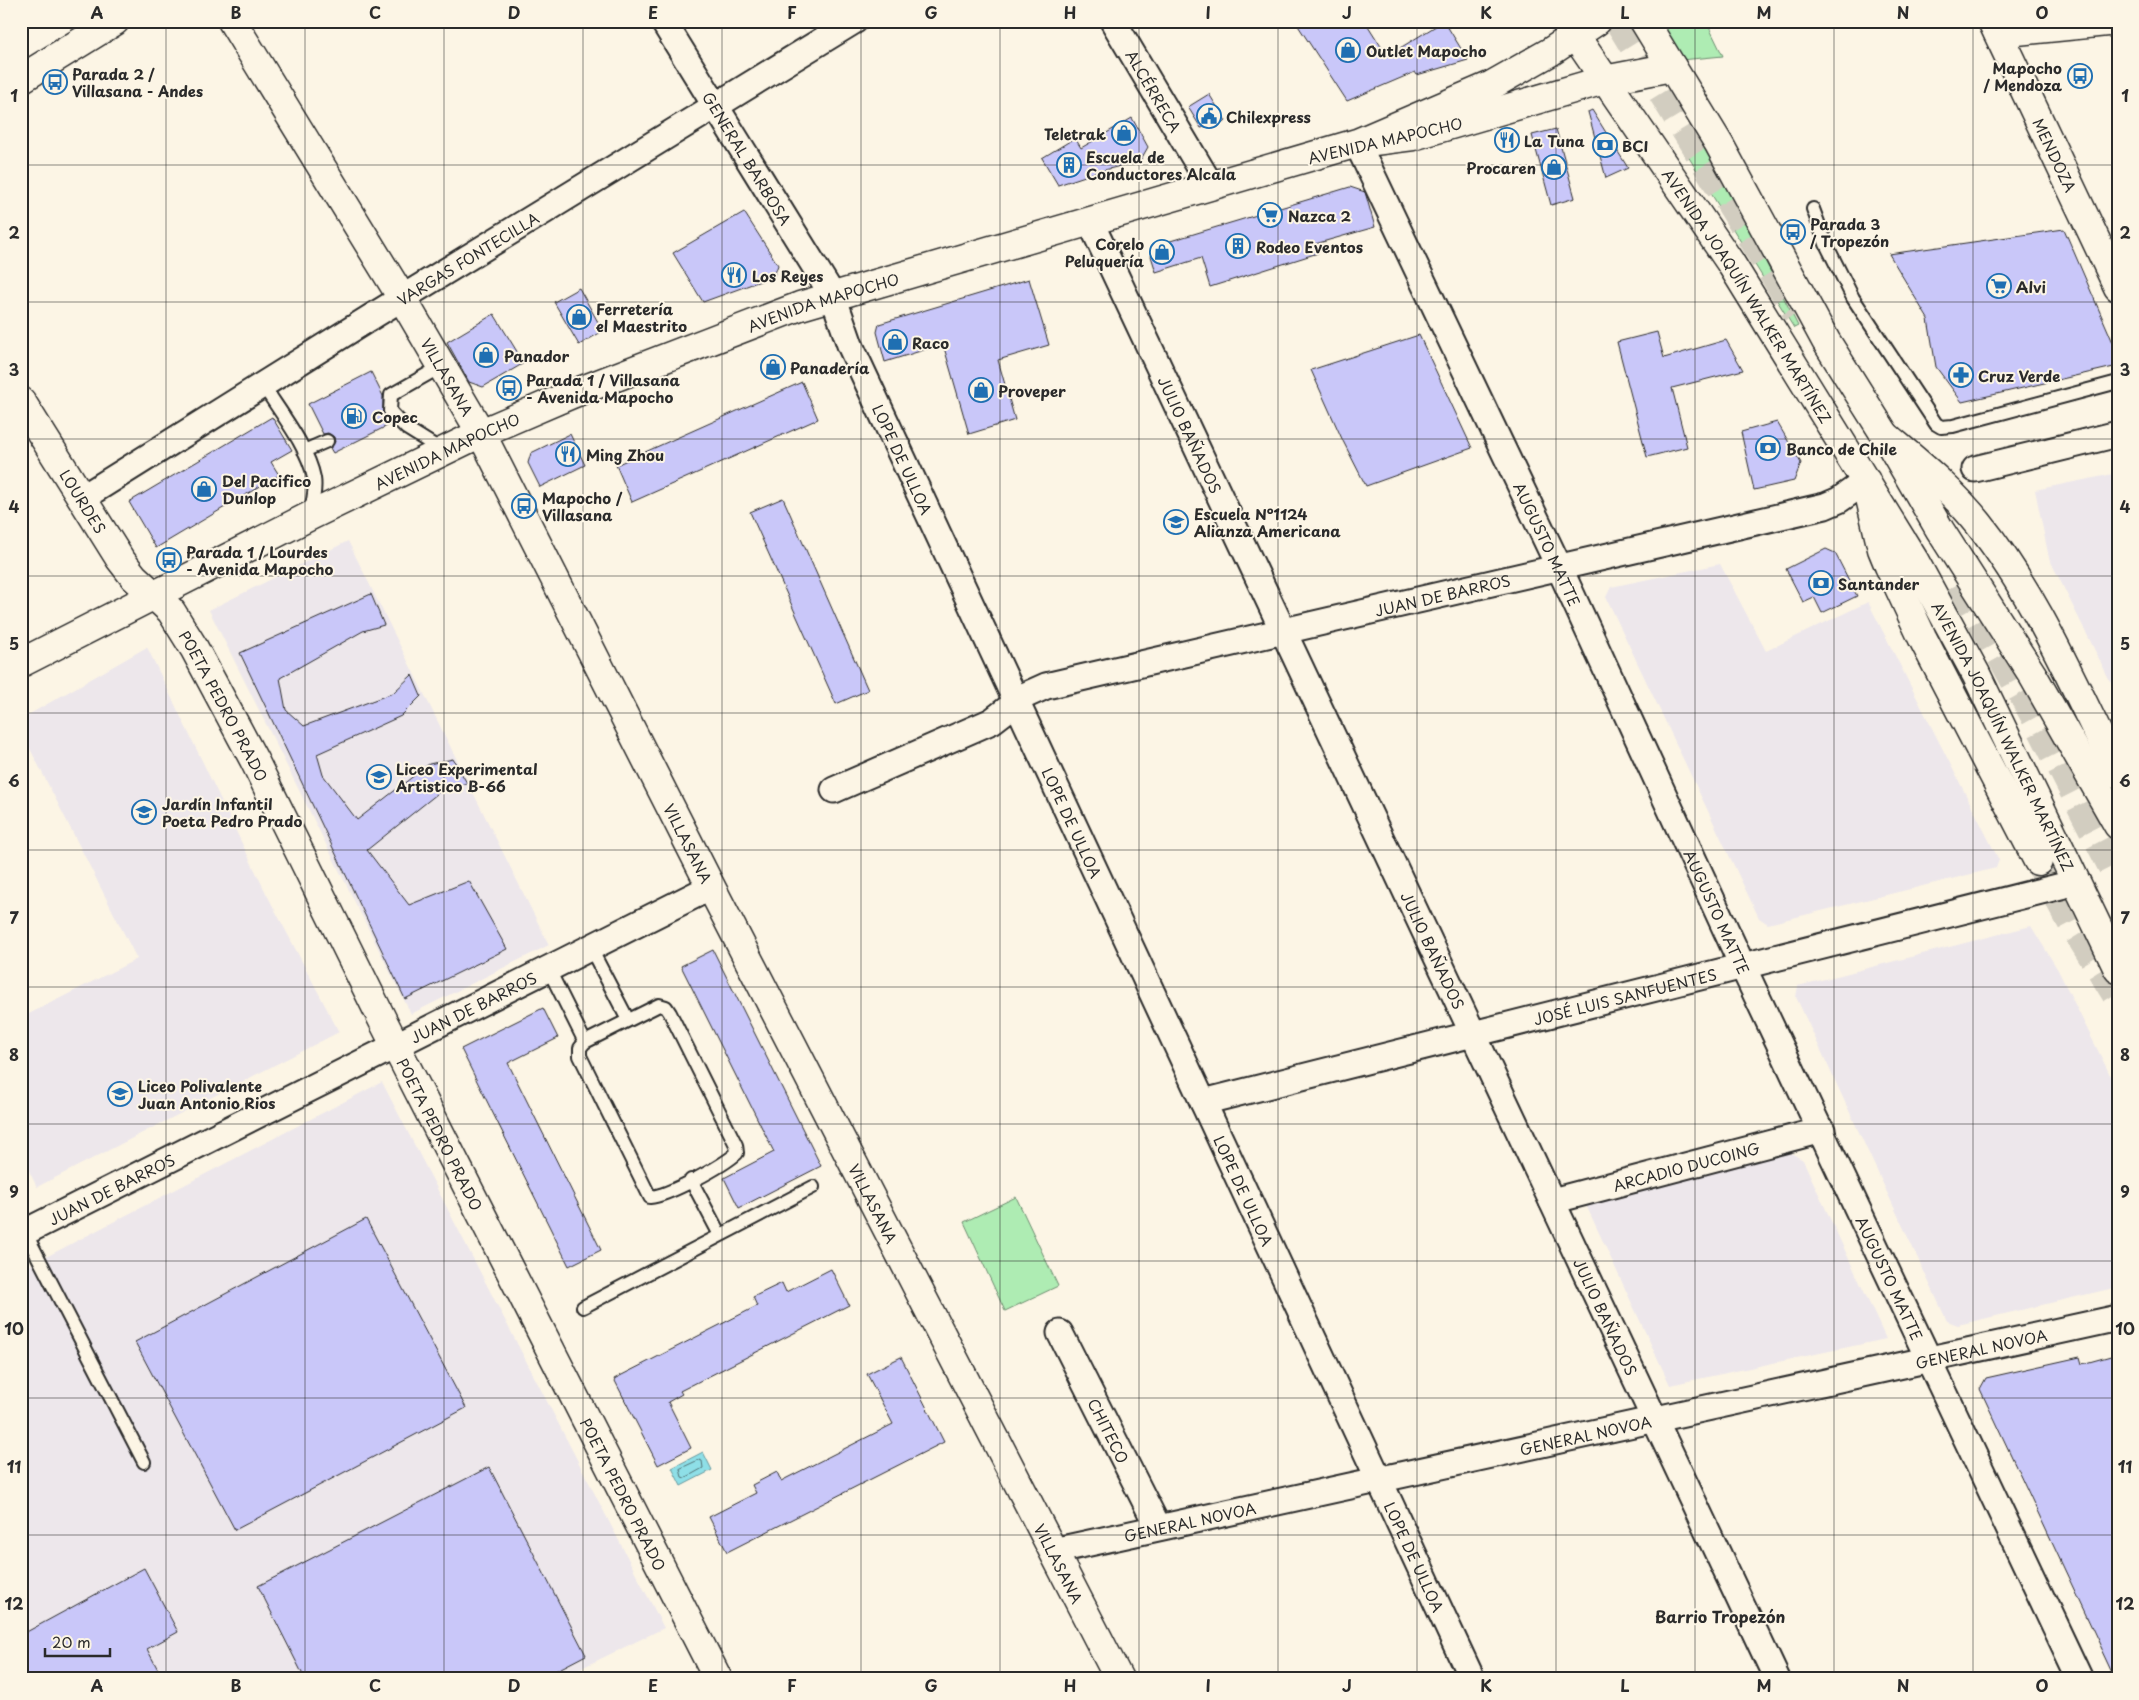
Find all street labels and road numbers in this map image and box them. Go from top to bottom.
street label: ALCÉRRECA [1121,45,1188,136]
street label: GENERAL BARBOSA [698,87,798,229]
street label: AVENIDA MAPOCHO [1305,111,1465,169]
street label: MENDOZA [2028,114,2083,196]
street label: AVENIDA JOAQUÍN WALKER MARTÍNEZ [1658,164,1838,427]
street label: VARGAS FONTECILLA [392,206,543,310]
street label: AVENIDA MAPOCHO [744,266,902,337]
street label: VILLASANA [416,333,480,420]
street label: JULIO BAÑADOS [1153,372,1228,497]
street label: LOPE DE ULLOA [868,400,939,518]
street label: AVENIDA MAPOCHO [370,406,523,495]
street label: LOURDES [55,464,112,538]
street label: AUGUSTO MATTE [1509,478,1587,610]
street label: JUAN DE BARROS [1372,568,1513,621]
street label: AVENIDA JOAQUÍN WALKER MARTÍNEZ [1927,597,2081,875]
street label: POETA PEDRO PRADO [174,626,274,785]
street label: LOPE DE ULLOA [1037,764,1108,881]
street label: VILLASANA [659,799,719,887]
street label: AUGUSTO MATTE [1679,846,1756,978]
street label: JULIO BAÑADOS [1396,888,1471,1013]
street label: JOSÉ LUIS SANFUENTES [1531,962,1719,1030]
street label: JUAN DE BARROS [406,965,540,1048]
street label: POETA PEDRO PRADO [392,1054,489,1214]
street label: LOPE DE ULLOA [1209,1131,1280,1249]
street label: ARCADIO DUCOING [1610,1135,1763,1196]
street label: JUAN DE BARROS [44,1147,178,1230]
street label: VILLASANA [844,1159,904,1247]
street label: AUGUSTO MATTE [1851,1212,1929,1344]
street label: JULIO BAÑADOS [1569,1254,1644,1379]
street label: GENERAL NOVOA [1913,1322,2049,1374]
street label: CHITECO [1083,1394,1135,1467]
street label: GENERAL NOVOA [1517,1409,1654,1460]
street label: POETA PEDRO PRADO [575,1414,672,1574]
street label: GENERAL NOVOA [1122,1495,1258,1547]
street label: LOPE DE ULLOA [1379,1498,1451,1616]
street label: VILLASANA [1029,1519,1089,1607]

